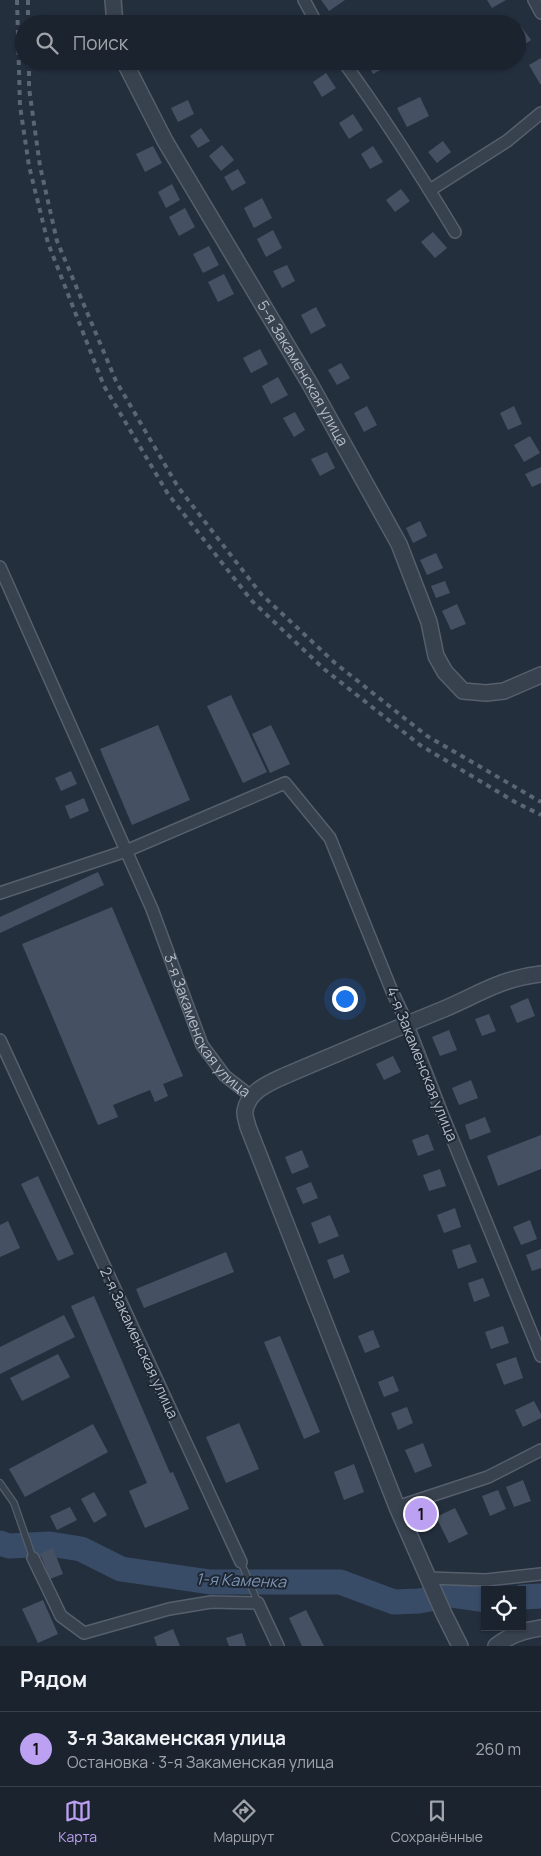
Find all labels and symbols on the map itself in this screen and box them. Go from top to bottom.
street label: 5-я Закаменская улица [252,296,354,450]
street label: 3-я Закаменская улица [159,951,255,1102]
street label: 4-я Закаменская улица [382,983,463,1144]
your location [332,986,358,1012]
street label: 2-я Закаменская улица [95,1264,184,1422]
pin: 1 [405,1495,437,1533]
water label: 1-я Каменка [196,1567,287,1593]

